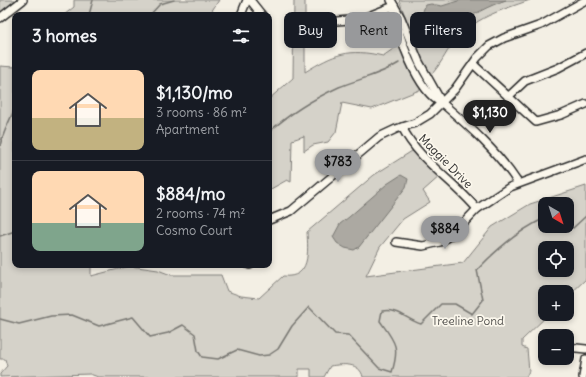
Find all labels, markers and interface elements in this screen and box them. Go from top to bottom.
chip: Buy [284,12,337,48]
chip: Rent [345,12,402,48]
chip: Filters [410,12,476,48]
text: 3 homes [32,25,97,47]
icon: filters [230,25,252,47]
text: $1,130/mo [156,82,233,104]
icon: home [64,86,112,134]
pin: $1,130 [457,100,523,134]
text: 3 rooms · 86 m² [156,104,247,121]
text: $1,130 [472,104,508,121]
text: Apartment [156,121,219,138]
street label: Maggie Drive [416,131,476,191]
pin: $783 [314,149,362,183]
text: $783 [324,153,352,170]
text: $884/mo [156,183,225,205]
icon: home [64,187,112,235]
north arrow [538,197,574,233]
map controls [538,197,574,365]
text: 2 rooms · 74 m² [156,205,245,222]
pin: $884 [421,216,469,250]
text: $884 [430,220,460,237]
text: Cosmo Court [156,222,232,239]
button: locate [538,241,574,277]
button: + [538,285,574,321]
park label: Treeline Pond [432,313,504,328]
button: − [538,329,574,365]

